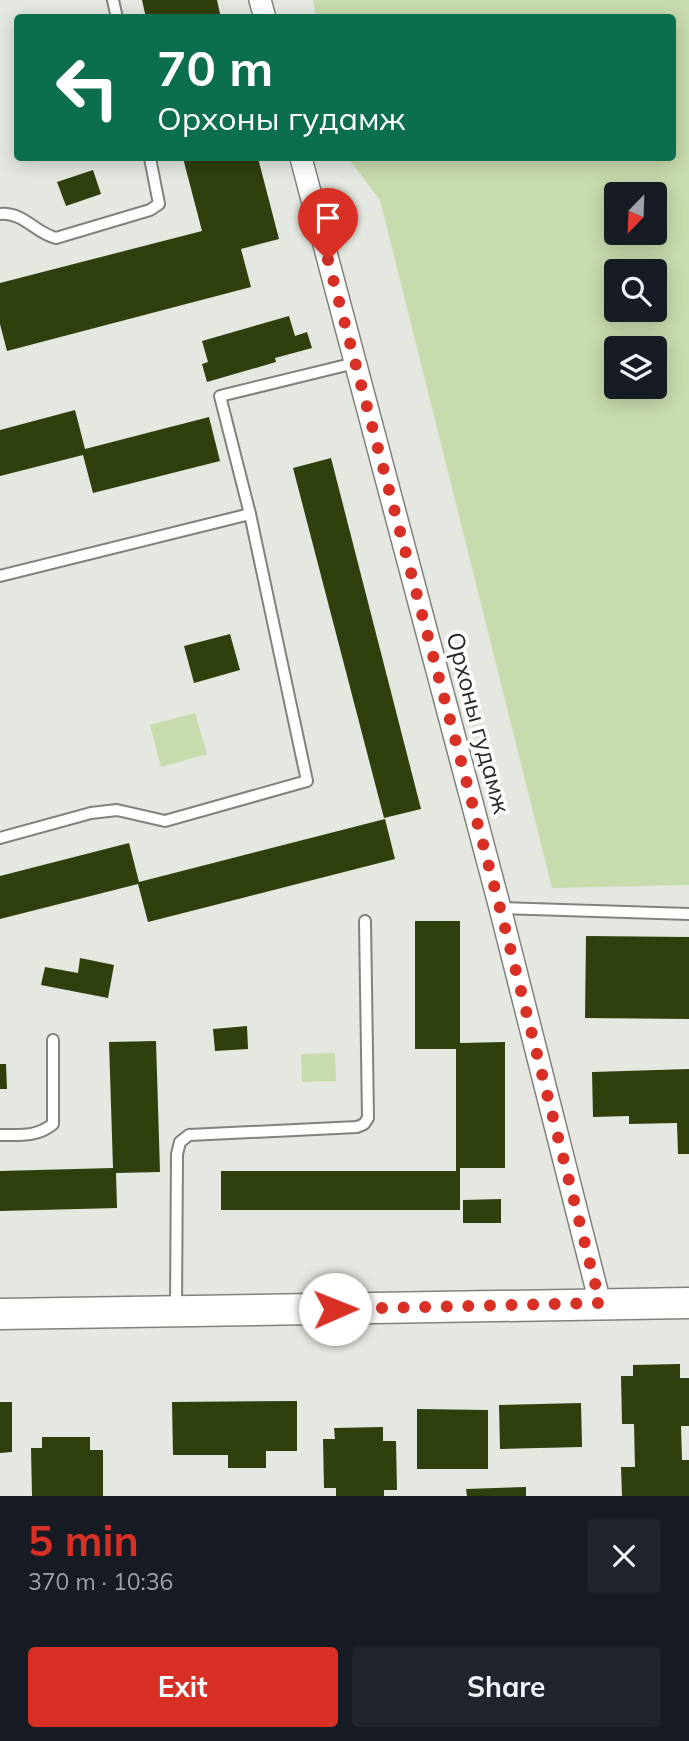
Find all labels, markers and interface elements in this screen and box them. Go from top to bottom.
text: 70 m [157,37,273,98]
icon: left [42,42,133,133]
text: Орхоны гудамж [157,98,405,138]
north arrow [604,182,667,245]
map controls [604,182,667,399]
pin [298,188,358,260]
icon: arrive [309,199,347,237]
button: search [604,259,667,322]
button: layers [604,336,667,399]
street label: Орхоны гудамж [440,629,518,817]
position arrow [298,1272,372,1346]
text: 5 min [28,1514,139,1567]
button: close [587,1519,661,1593]
text: 370 m · 10:36 [28,1567,173,1596]
button: Exit [28,1647,338,1727]
button: Share [352,1647,661,1727]

